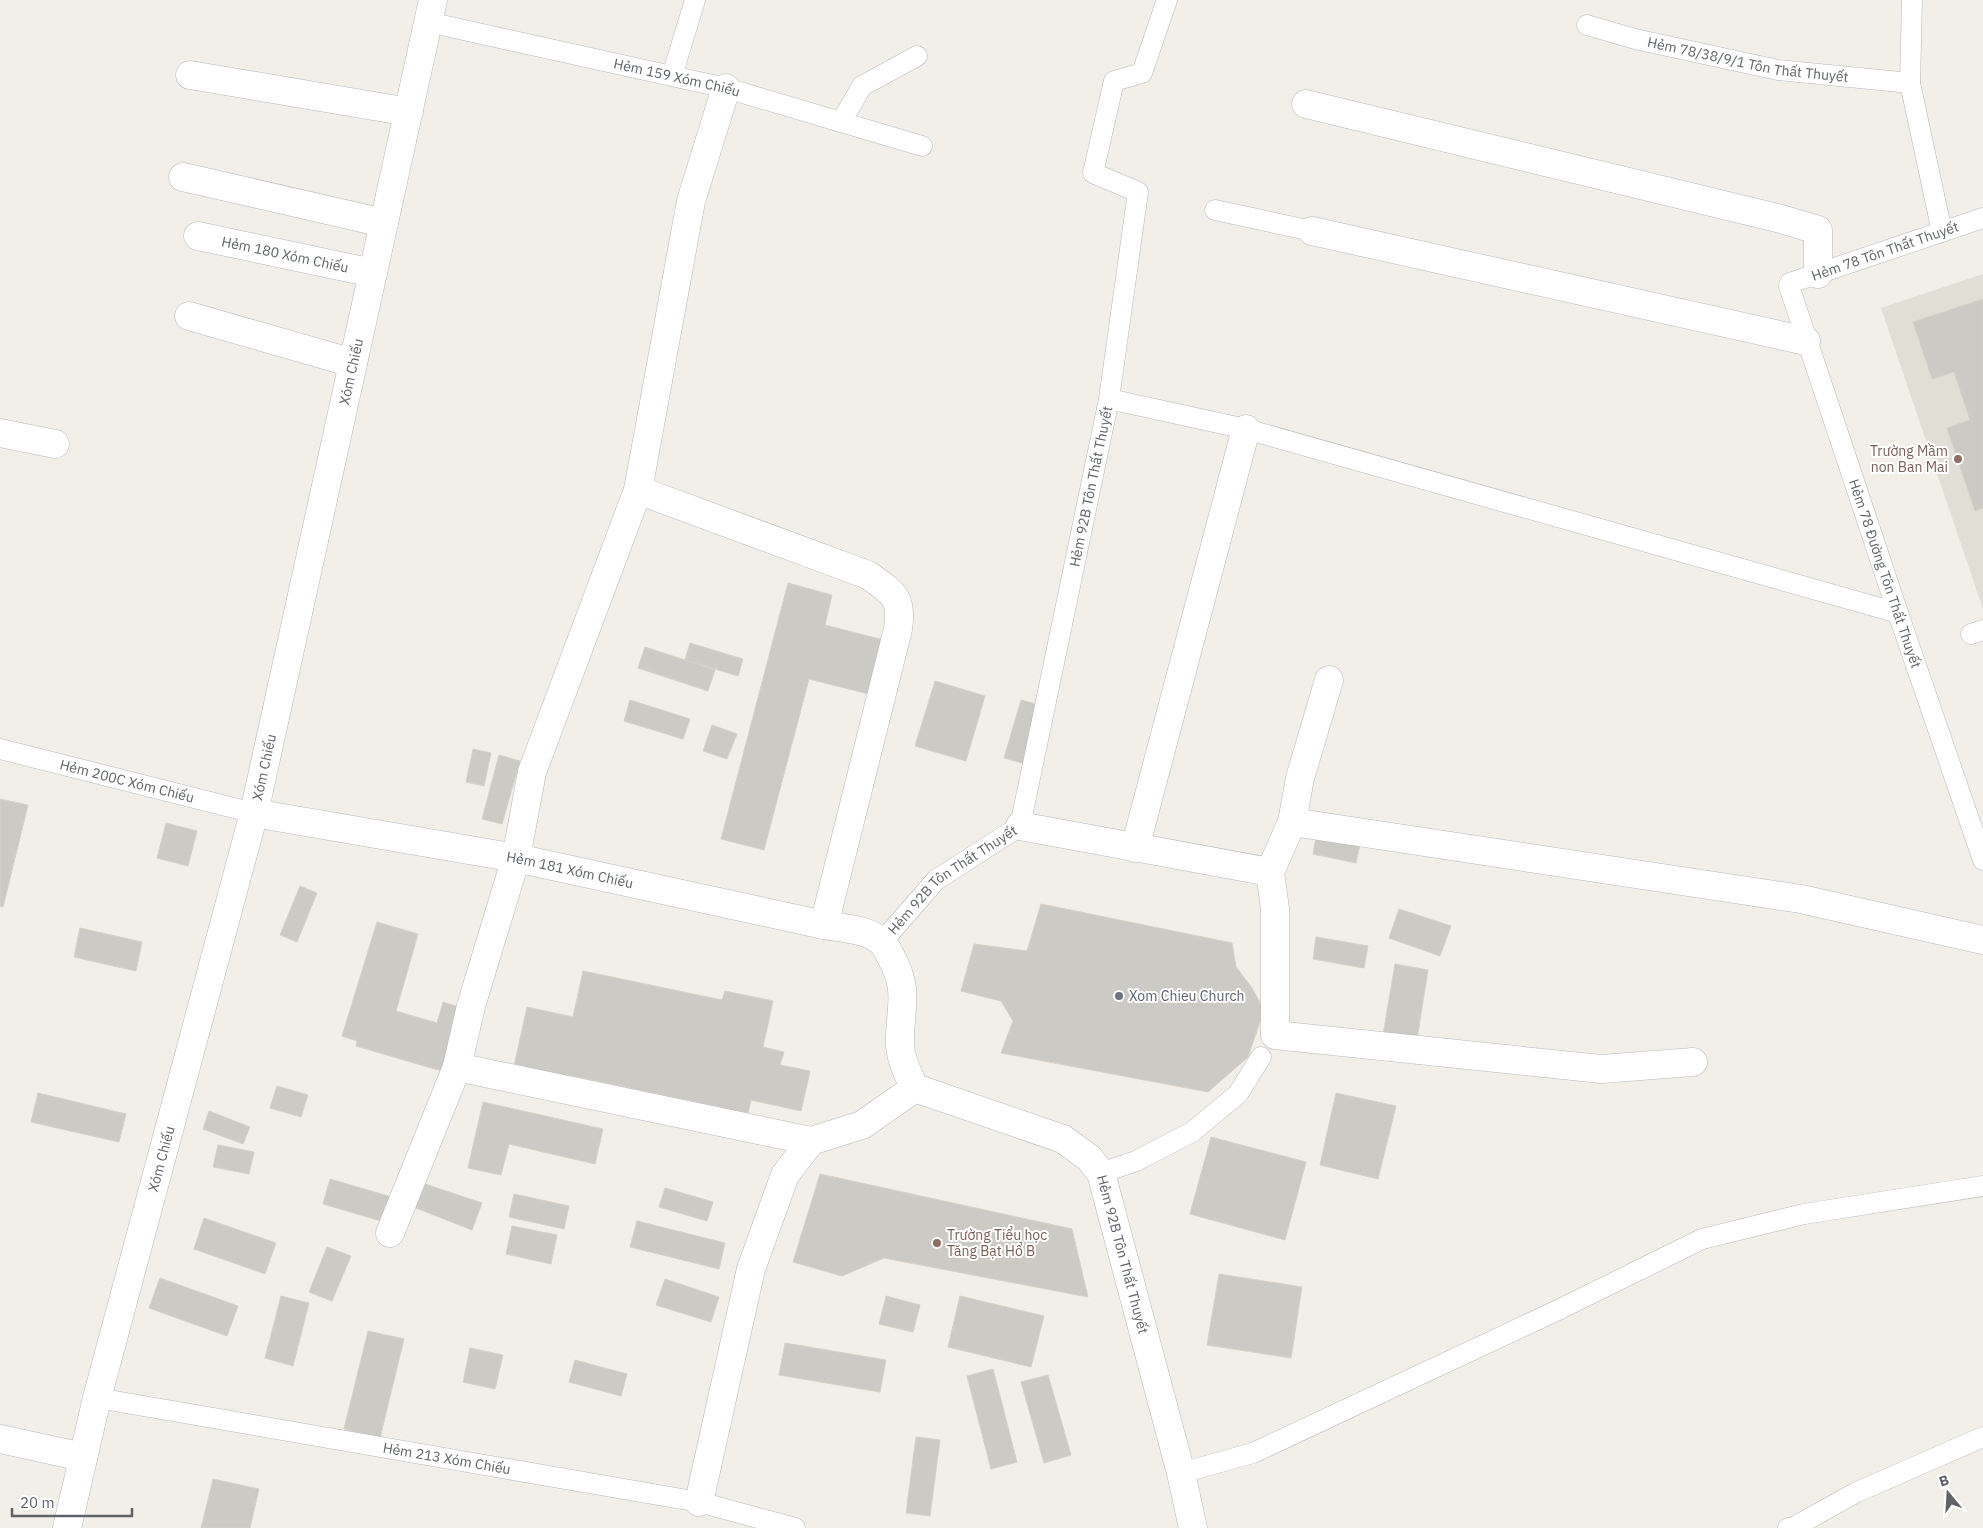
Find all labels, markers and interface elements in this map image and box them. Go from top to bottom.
street label: Hẻm 78/38/9/1 Tôn Thất Thuyết [1646,33,1849,86]
street label: Hẻm 159 Xóm Chiếu [612,54,742,101]
street label: Hẻm 78 Tôn Thất Thuyết [1809,217,1961,285]
street label: Hẻm 180 Xóm Chiếu [220,232,350,277]
street label: Xóm Chiếu [335,337,367,407]
street label: Hẻm 92B Tôn Thất Thuyết [1065,404,1116,568]
place label: Trường Mầm non Ban Mai [1870,442,1948,476]
marker: Trường Mầm non Ban Mai [1952,453,1964,465]
street label: Hẻm 78 Đường Tôn Thất Thuyết [1845,477,1925,671]
street label: Xóm Chiếu [248,732,280,802]
street label: Hẻm 200C Xóm Chiếu [58,755,196,807]
street label: Hẻm 92B Tôn Thất Thuyết [884,821,1021,938]
street label: Hẻm 181 Xóm Chiếu [505,848,635,892]
place label: Xom Chieu Church [1129,987,1245,1005]
marker: Xom Chieu Church [1113,990,1125,1002]
street label: Xóm Chiếu [144,1124,179,1194]
street label: Hẻm 92B Tôn Thất Thuyết [1093,1173,1153,1336]
place label: Trường Tiểu học Tăng Bạt Hổ B [947,1226,1047,1260]
marker: Trường Tiểu học Tăng Bạt Hổ B [931,1237,943,1249]
street label: Hẻm 213 Xóm Chiếu [382,1439,512,1478]
north arrow [1923,1468,1973,1518]
text: B [1937,1471,1951,1491]
scale bar [12,1486,132,1518]
text: 20 m [20,1493,55,1512]

